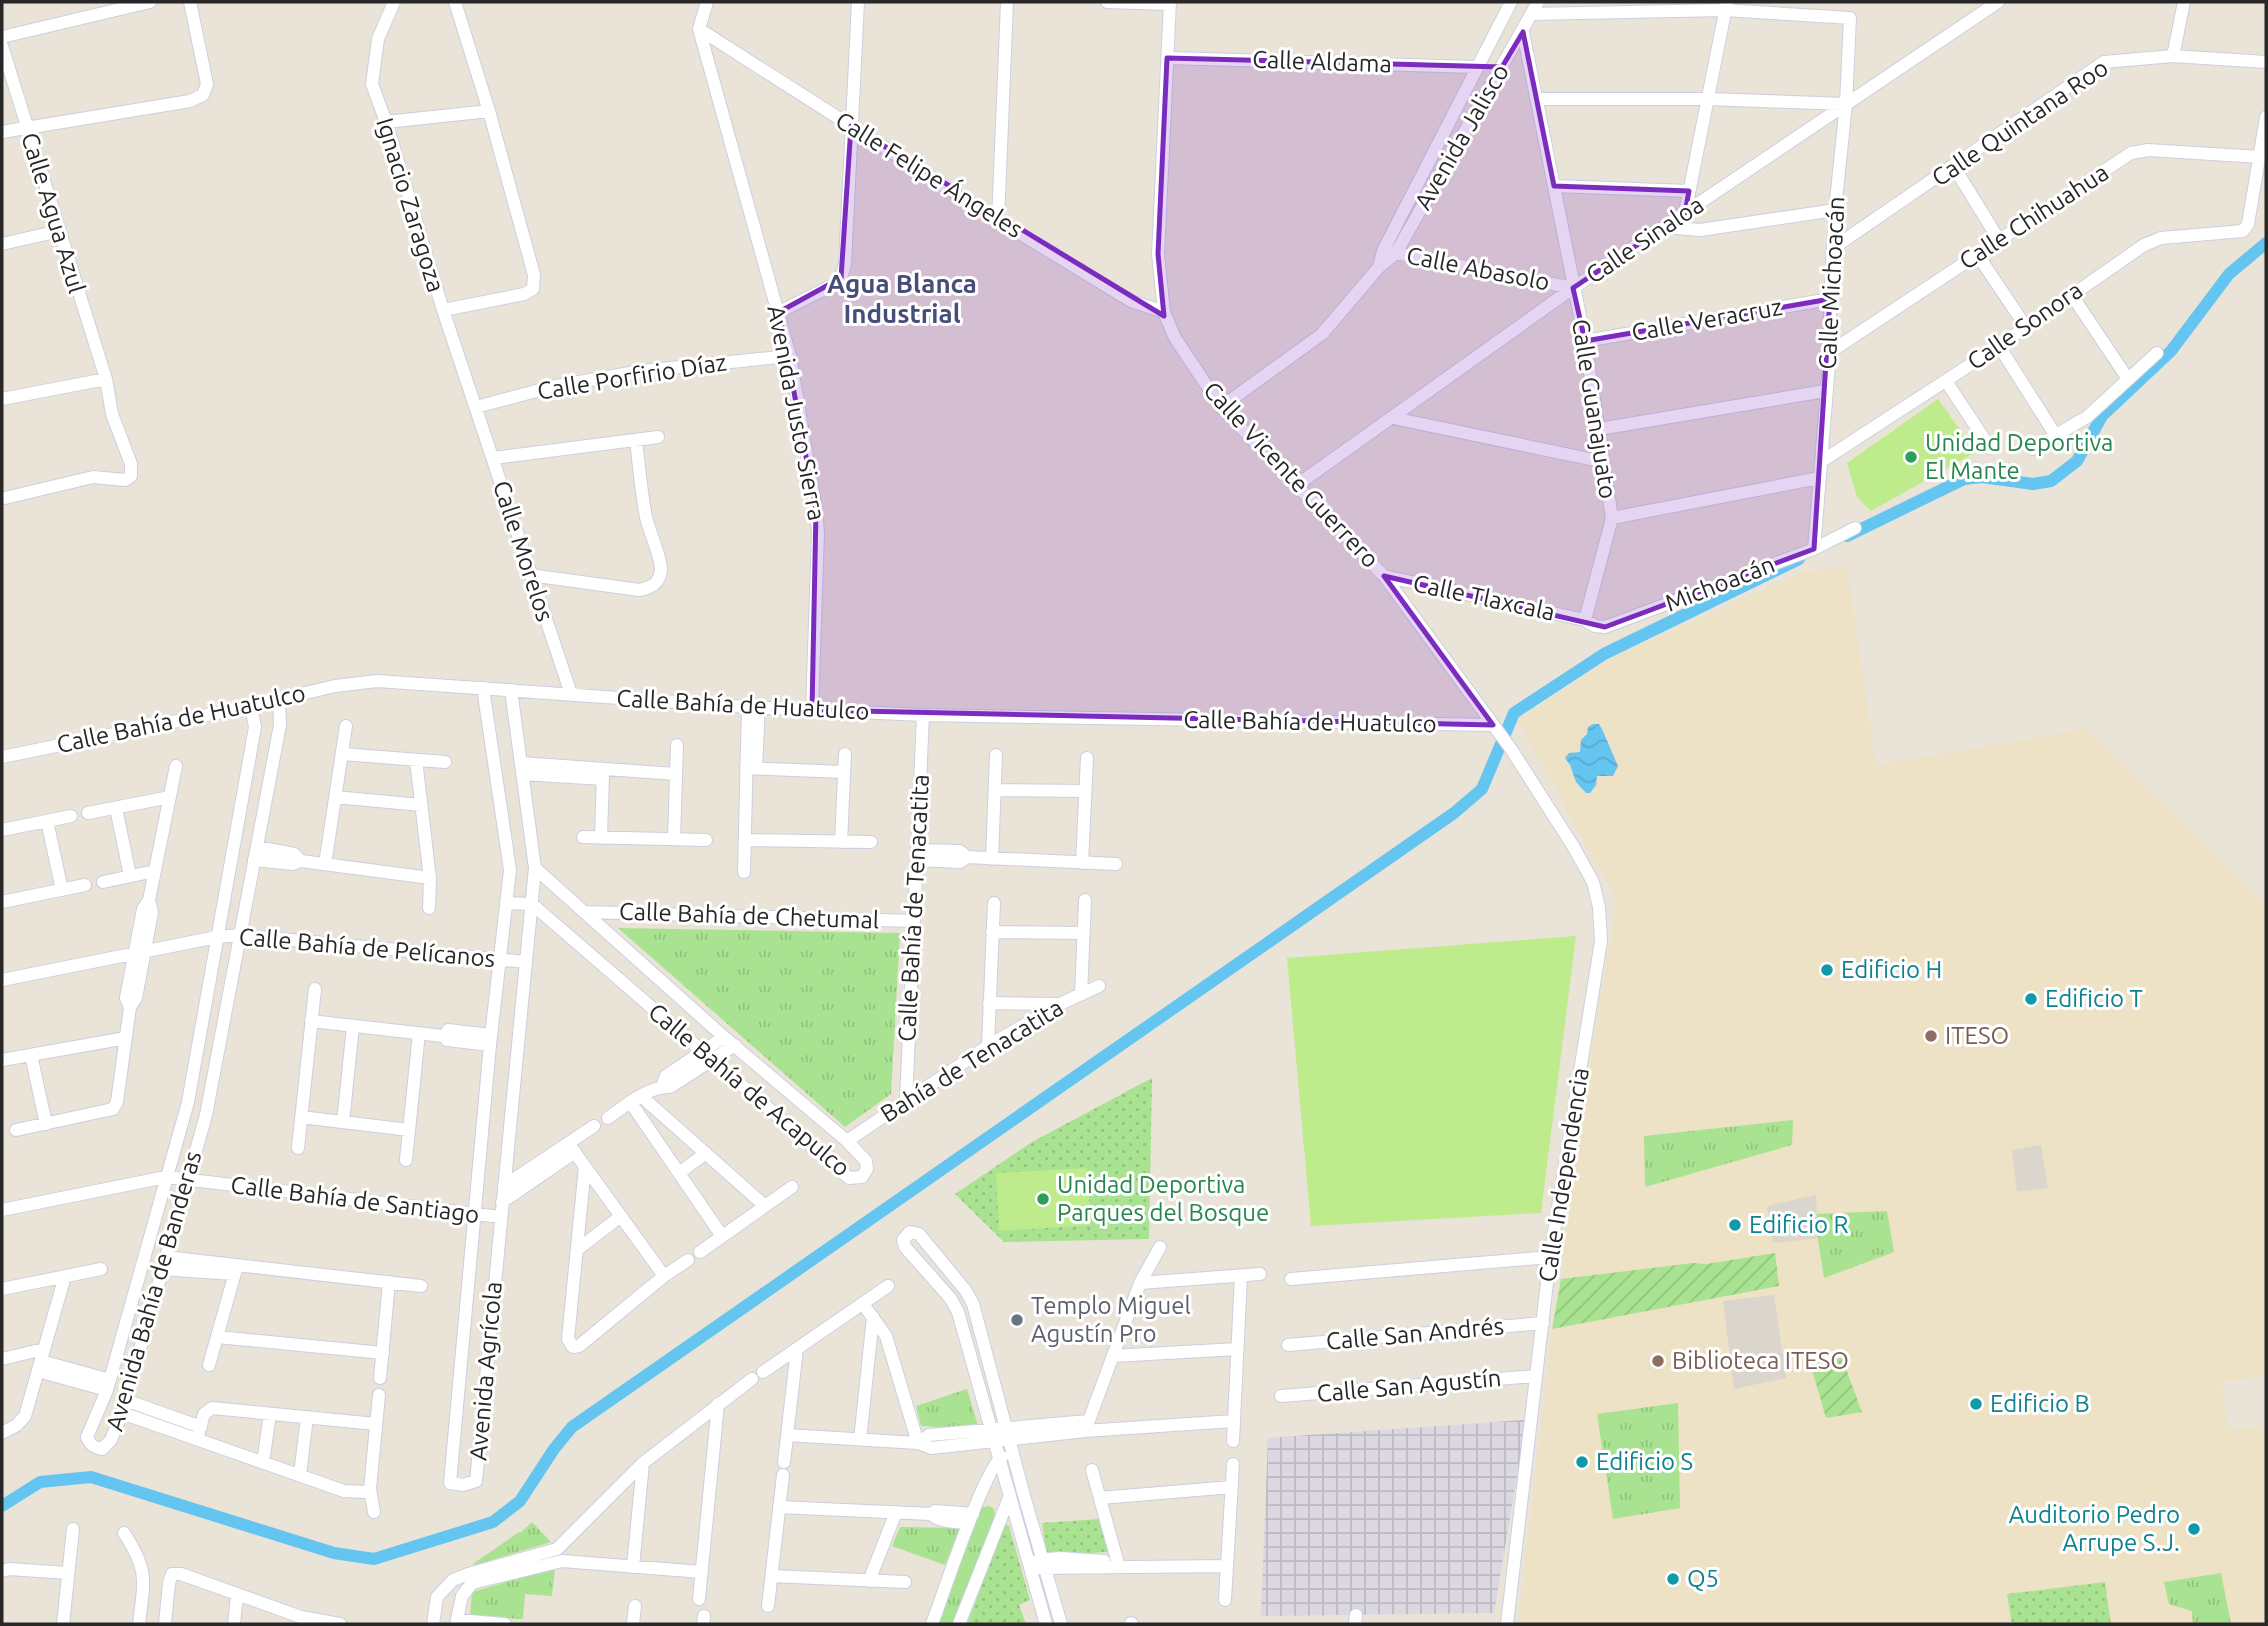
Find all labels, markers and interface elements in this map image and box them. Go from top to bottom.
street label: Calle Aldama [1252,46,1392,77]
street label: Calle Quintana Roo [1927,54,2113,192]
street label: Avenida Jalisco [1409,59,1514,214]
street label: Calle Felipe Ángeles [831,105,1028,243]
street label: Ignacio Zaragoza [371,114,450,295]
street label: Calle Agua Azul [16,129,91,296]
street label: Calle Chihuahua [1954,158,2113,275]
street label: Calle Sinaloa [1581,191,1708,289]
street label: Calle Michoacán [1813,196,1850,370]
street label: Calle Abasolo [1404,241,1552,296]
district label: Agua Blanca Industrial [827,269,977,328]
street label: Calle Sonora [1962,276,2087,375]
street label: Calle Veracruz [1630,293,1784,346]
street label: Avenida Justo Sierra [762,303,831,523]
street label: Calle Guanajuato [1567,317,1622,501]
street label: Calle Porfirio Díaz [535,348,728,405]
street label: Calle Vicente Guerrero [1198,376,1384,573]
place label: Unidad Deportiva El Mante [1925,429,2113,484]
marker: Unidad Deportiva El Mante [1903,449,1919,465]
street label: Calle Morelos [488,477,559,625]
street label: Michoacán [1661,550,1778,617]
street label: Calle Tlaxcala [1411,569,1558,626]
street label: Calle Bahía de Huatulco [54,679,308,758]
street label: Calle Bahía de Huatulco [616,684,870,725]
street label: Calle Bahía de Huatulco [1183,706,1437,737]
street label: Calle Bahía de Tenacatita [893,773,934,1043]
street label: Calle Bahía de Chetumal [618,897,880,934]
street label: Calle Bahía de Pelícanos [238,923,496,972]
place label: Edificio H [1841,956,1942,983]
marker: Edificio H [1819,962,1835,978]
place label: Edificio T [2045,985,2143,1012]
marker: Edificio T [2023,991,2039,1007]
street label: Bahía de Tenacatita [876,994,1068,1128]
street label: Calle Bahía de Acapulco [643,998,855,1182]
place label: ITESO [1945,1022,2009,1049]
marker: ITESO [1923,1028,1939,1044]
street label: Calle Independencia [1533,1066,1594,1284]
street label: Avenida Bahía de Banderas [101,1148,206,1434]
street label: Calle Bahía de Santiago [229,1171,481,1228]
place label: Unidad Deportiva Parques del Bosque [1057,1171,1269,1226]
marker: Unidad Deportiva Parques del Bosque [1035,1191,1051,1207]
place label: Edificio R [1749,1211,1849,1238]
marker: Edificio R [1727,1217,1743,1233]
street label: Avenida Agrícola [464,1280,507,1462]
place label: Templo Miguel Agustín Pro [1031,1292,1191,1347]
marker: Templo Miguel Agustín Pro [1009,1312,1025,1328]
street label: Calle San Andrés [1325,1312,1505,1355]
place label: Biblioteca ITESO [1672,1347,1849,1374]
marker: Biblioteca ITESO [1650,1353,1666,1369]
street label: Calle San Agustín [1316,1364,1502,1407]
place label: Edificio B [1990,1390,2090,1417]
marker: Edificio B [1968,1396,1984,1412]
place label: Edificio S [1596,1448,1693,1475]
marker: Edificio S [1574,1454,1590,1470]
place label: Auditorio Pedro Arrupe S.J. [2009,1501,2180,1556]
marker: Auditorio Pedro Arrupe S.J. [2186,1521,2202,1537]
place label: Q5 [1687,1565,1719,1592]
marker: Q5 [1665,1571,1681,1587]

